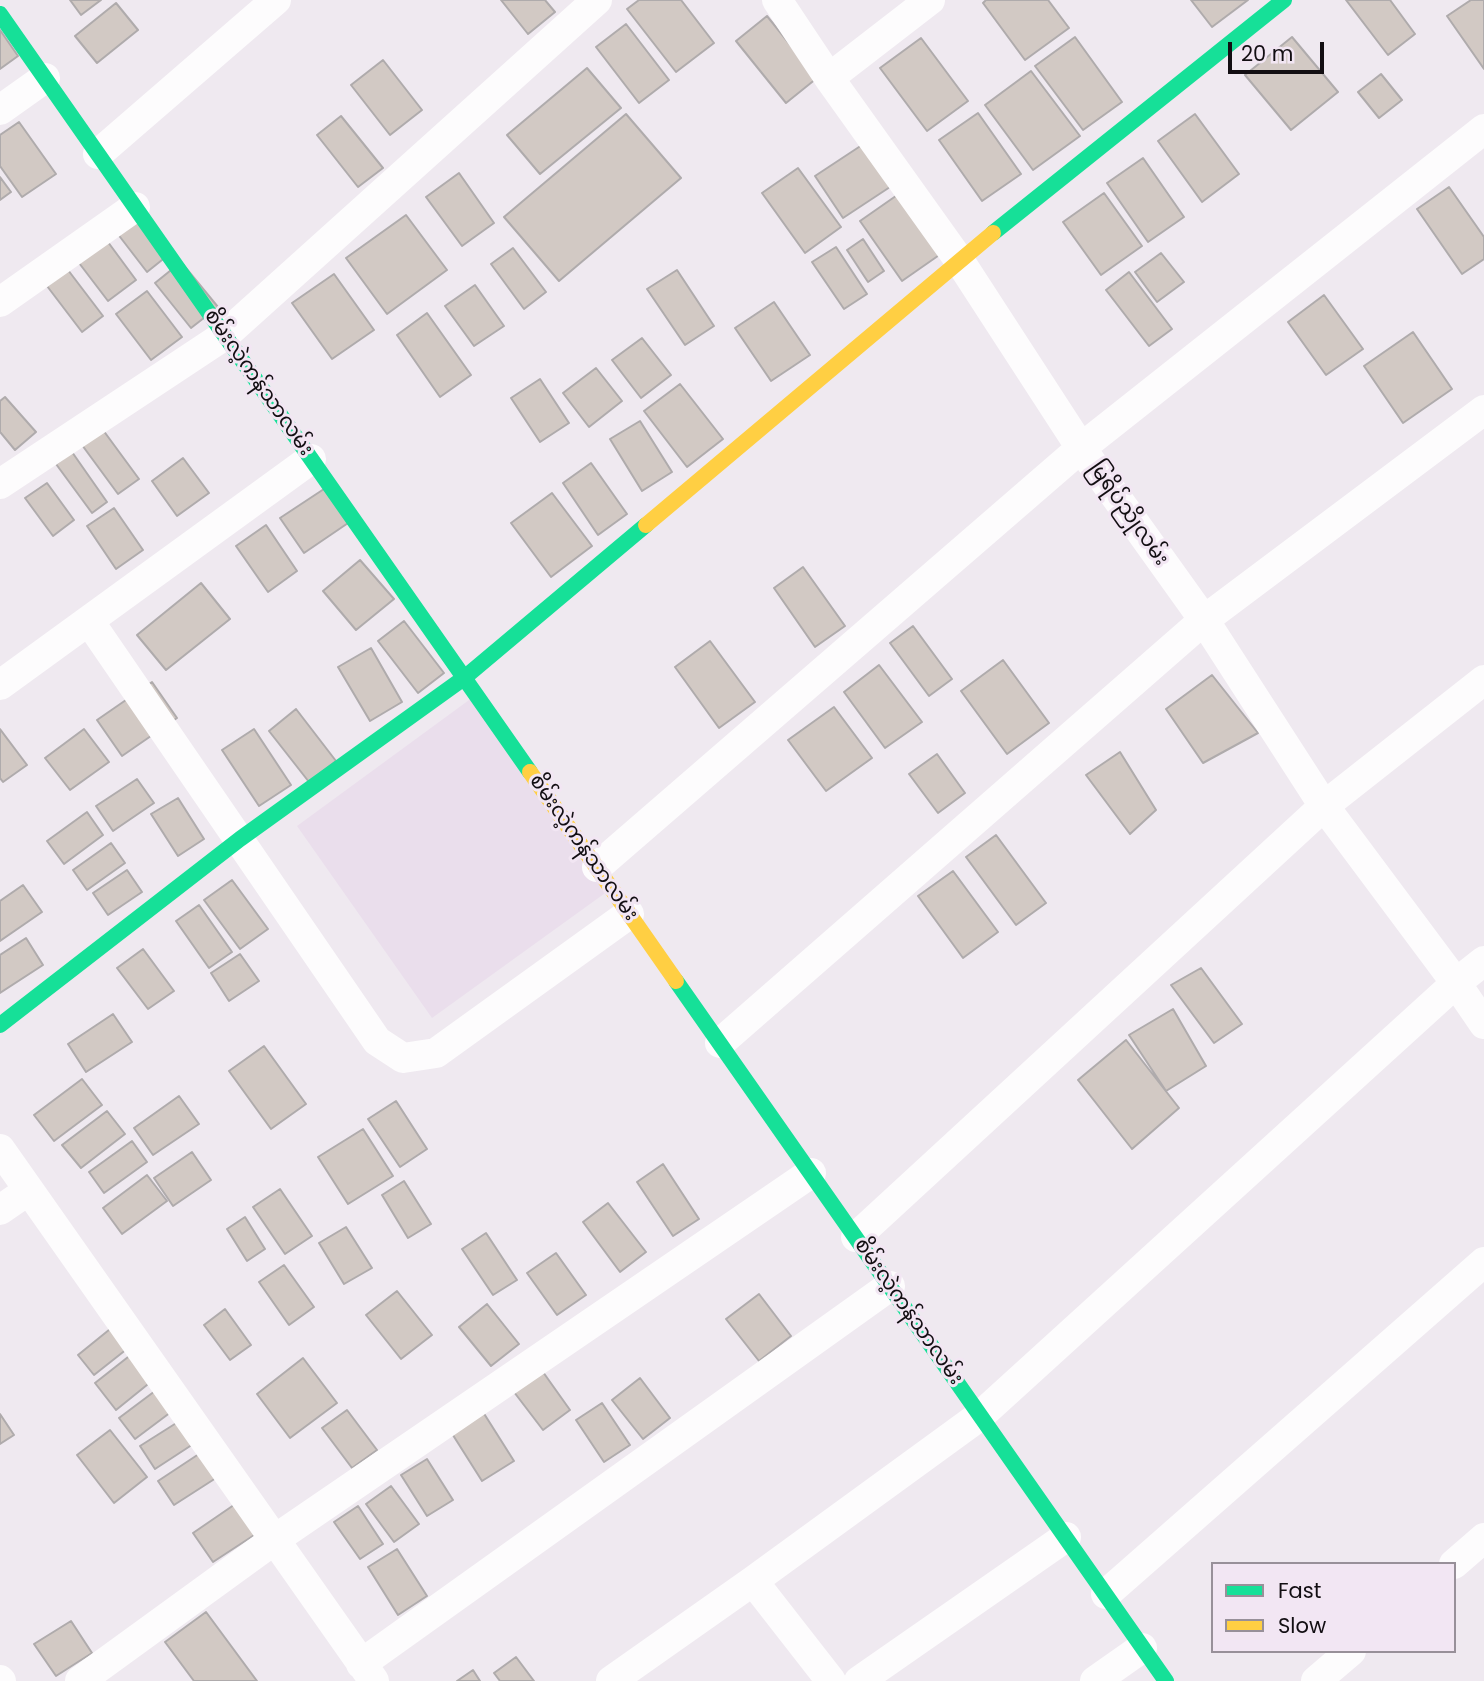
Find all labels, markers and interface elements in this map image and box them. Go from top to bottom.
scale bar [1232,28,1328,72]
text: 20 m [1241,39,1294,68]
street label: စိမ်းလဲ့ကန်သာလမ်း [198,305,318,461]
street label: မြရိပ်ညိုလမ်း [1083,457,1173,571]
street label: စိမ်းလဲ့ကန်သာလမ်း [523,770,643,926]
street label: စိမ်းလဲ့ကန်သာလမ်း [848,1234,968,1390]
legend [1211,1562,1456,1653]
text: Fast [1278,1576,1321,1605]
text: Slow [1278,1611,1326,1640]

